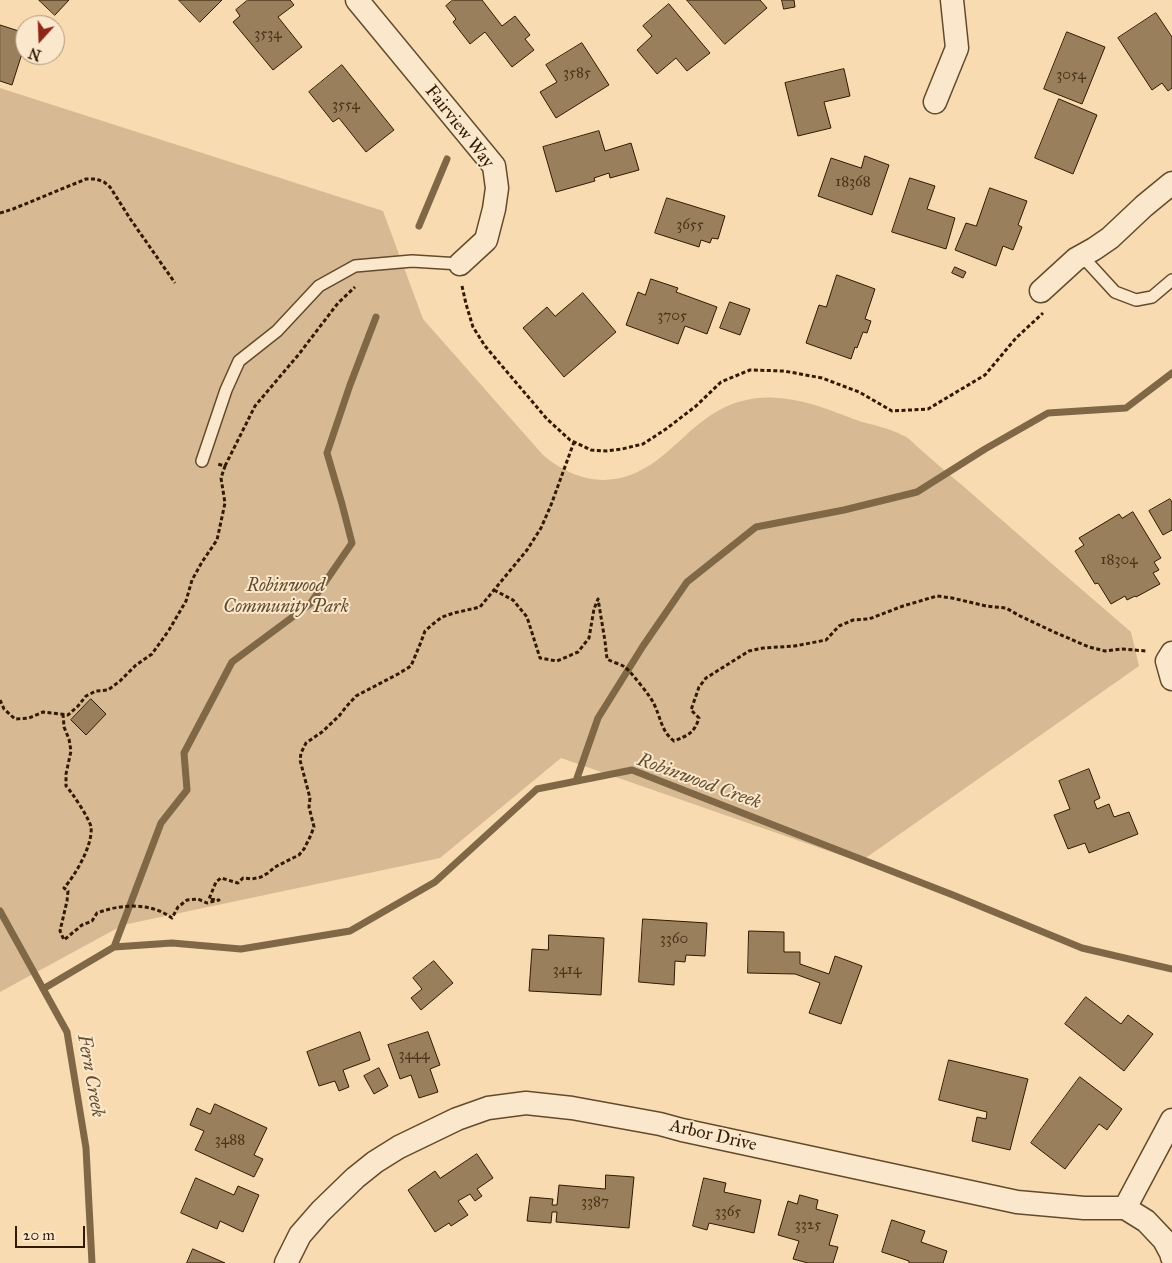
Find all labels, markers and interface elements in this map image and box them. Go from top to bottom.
north arrow [15,15,65,65]
house number: 3534 [254,25,282,43]
text: N [27,44,44,64]
house number: 3585 [563,64,591,82]
house number: 3054 [1056,66,1086,84]
street label: Fairview Way [420,81,498,173]
house number: 3554 [332,96,360,114]
house number: 18368 [835,173,871,191]
house number: 3655 [676,216,704,234]
house number: 3705 [657,307,687,325]
house number: 18304 [1101,551,1137,569]
park label: Robinwood Community Park [223,576,349,618]
water label: Robinwood Creek [634,749,764,815]
house number: 3360 [660,930,688,948]
house number: 3414 [553,961,581,979]
water label: Fern Creek [72,1033,108,1119]
house number: 3444 [398,1046,430,1064]
street label: Arbor Drive [667,1115,759,1157]
house number: 3488 [215,1131,245,1149]
house number: 3387 [581,1193,609,1211]
house number: 3365 [715,1203,741,1221]
scale bar [18,1216,88,1248]
house number: 3325 [795,1216,821,1234]
text: 20 m [23,1226,55,1244]

